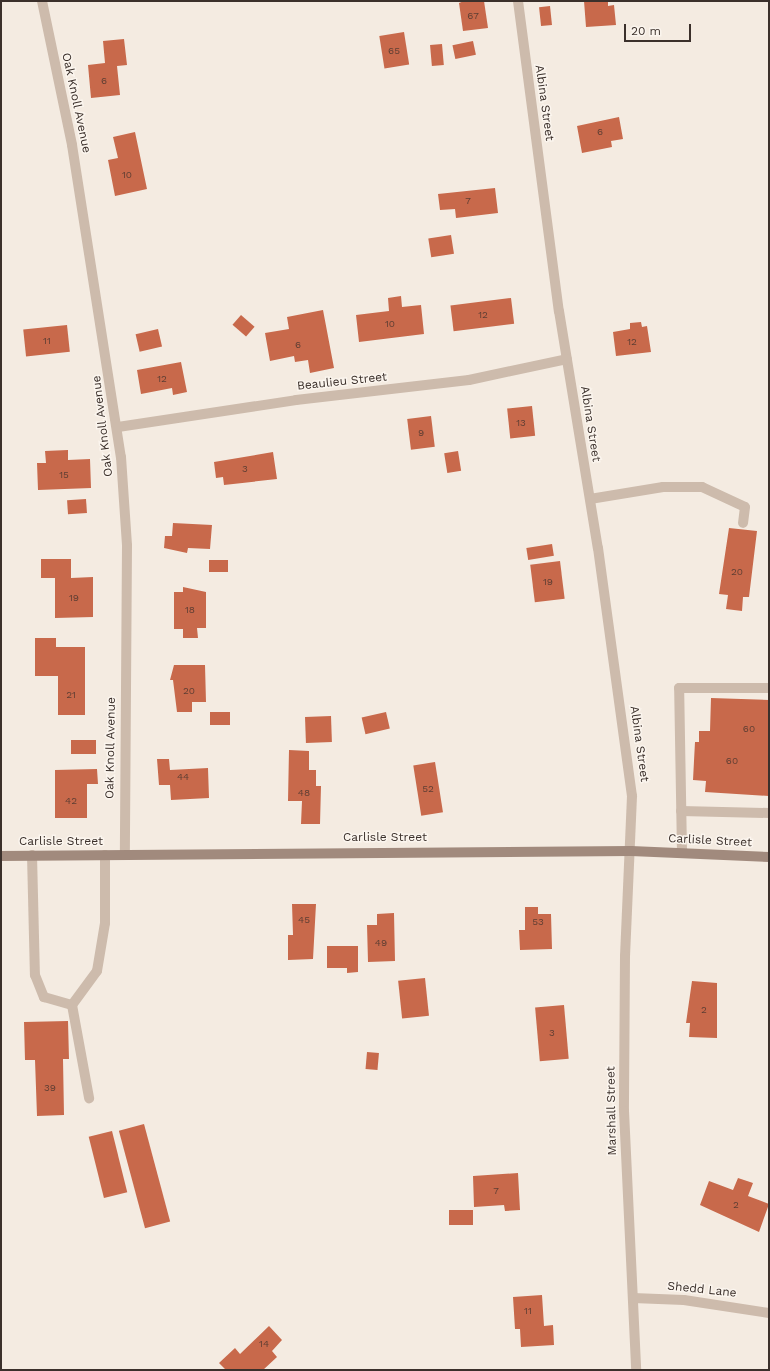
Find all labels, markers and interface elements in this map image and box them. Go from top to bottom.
house number: 67 [467,10,479,22]
scale bar [626,16,693,42]
text: 20 m [631,24,661,38]
house number: 65 [388,45,400,57]
street label: Oak Knoll Avenue [58,51,94,155]
street label: Albina Street [532,64,556,142]
house number: 6 [101,75,107,87]
house number: 6 [597,126,603,138]
house number: 10 [122,169,132,181]
house number: 7 [465,195,471,207]
house number: 12 [478,309,488,321]
house number: 10 [385,318,395,330]
house number: 11 [43,335,51,347]
house number: 12 [627,336,637,348]
house number: 6 [295,339,301,351]
street label: Beaulieu Street [296,370,388,394]
house number: 12 [157,373,167,385]
street label: Oak Knoll Avenue [90,374,116,478]
street label: Albina Street [577,385,603,463]
house number: 13 [516,417,526,429]
house number: 9 [418,427,424,439]
house number: 3 [242,463,248,475]
house number: 15 [59,469,69,481]
house number: 20 [731,566,743,578]
house number: 19 [543,576,553,588]
house number: 19 [69,592,79,604]
house number: 18 [185,604,195,616]
house number: 20 [183,685,195,697]
house number: 21 [66,689,76,701]
street label: Oak Knoll Avenue [103,696,119,800]
street label: Albina Street [627,705,651,783]
house number: 60 [743,723,755,735]
house number: 60 [726,755,738,767]
house number: 44 [177,771,189,783]
house number: 52 [422,783,434,795]
house number: 48 [298,787,310,799]
house number: 42 [65,795,77,807]
street label: Carlisle Street [343,831,427,845]
street label: Carlisle Street [668,832,752,850]
street label: Carlisle Street [19,835,103,849]
house number: 45 [298,914,310,926]
house number: 53 [532,916,544,928]
house number: 49 [375,937,387,949]
house number: 2 [701,1004,707,1016]
house number: 3 [549,1027,555,1039]
street label: Marshall Street [604,1066,620,1156]
house number: 39 [44,1082,56,1094]
house number: 7 [493,1185,499,1197]
house number: 2 [733,1199,739,1211]
street label: Shedd Lane [667,1279,737,1301]
house number: 11 [524,1305,532,1317]
house number: 14 [259,1338,269,1350]

